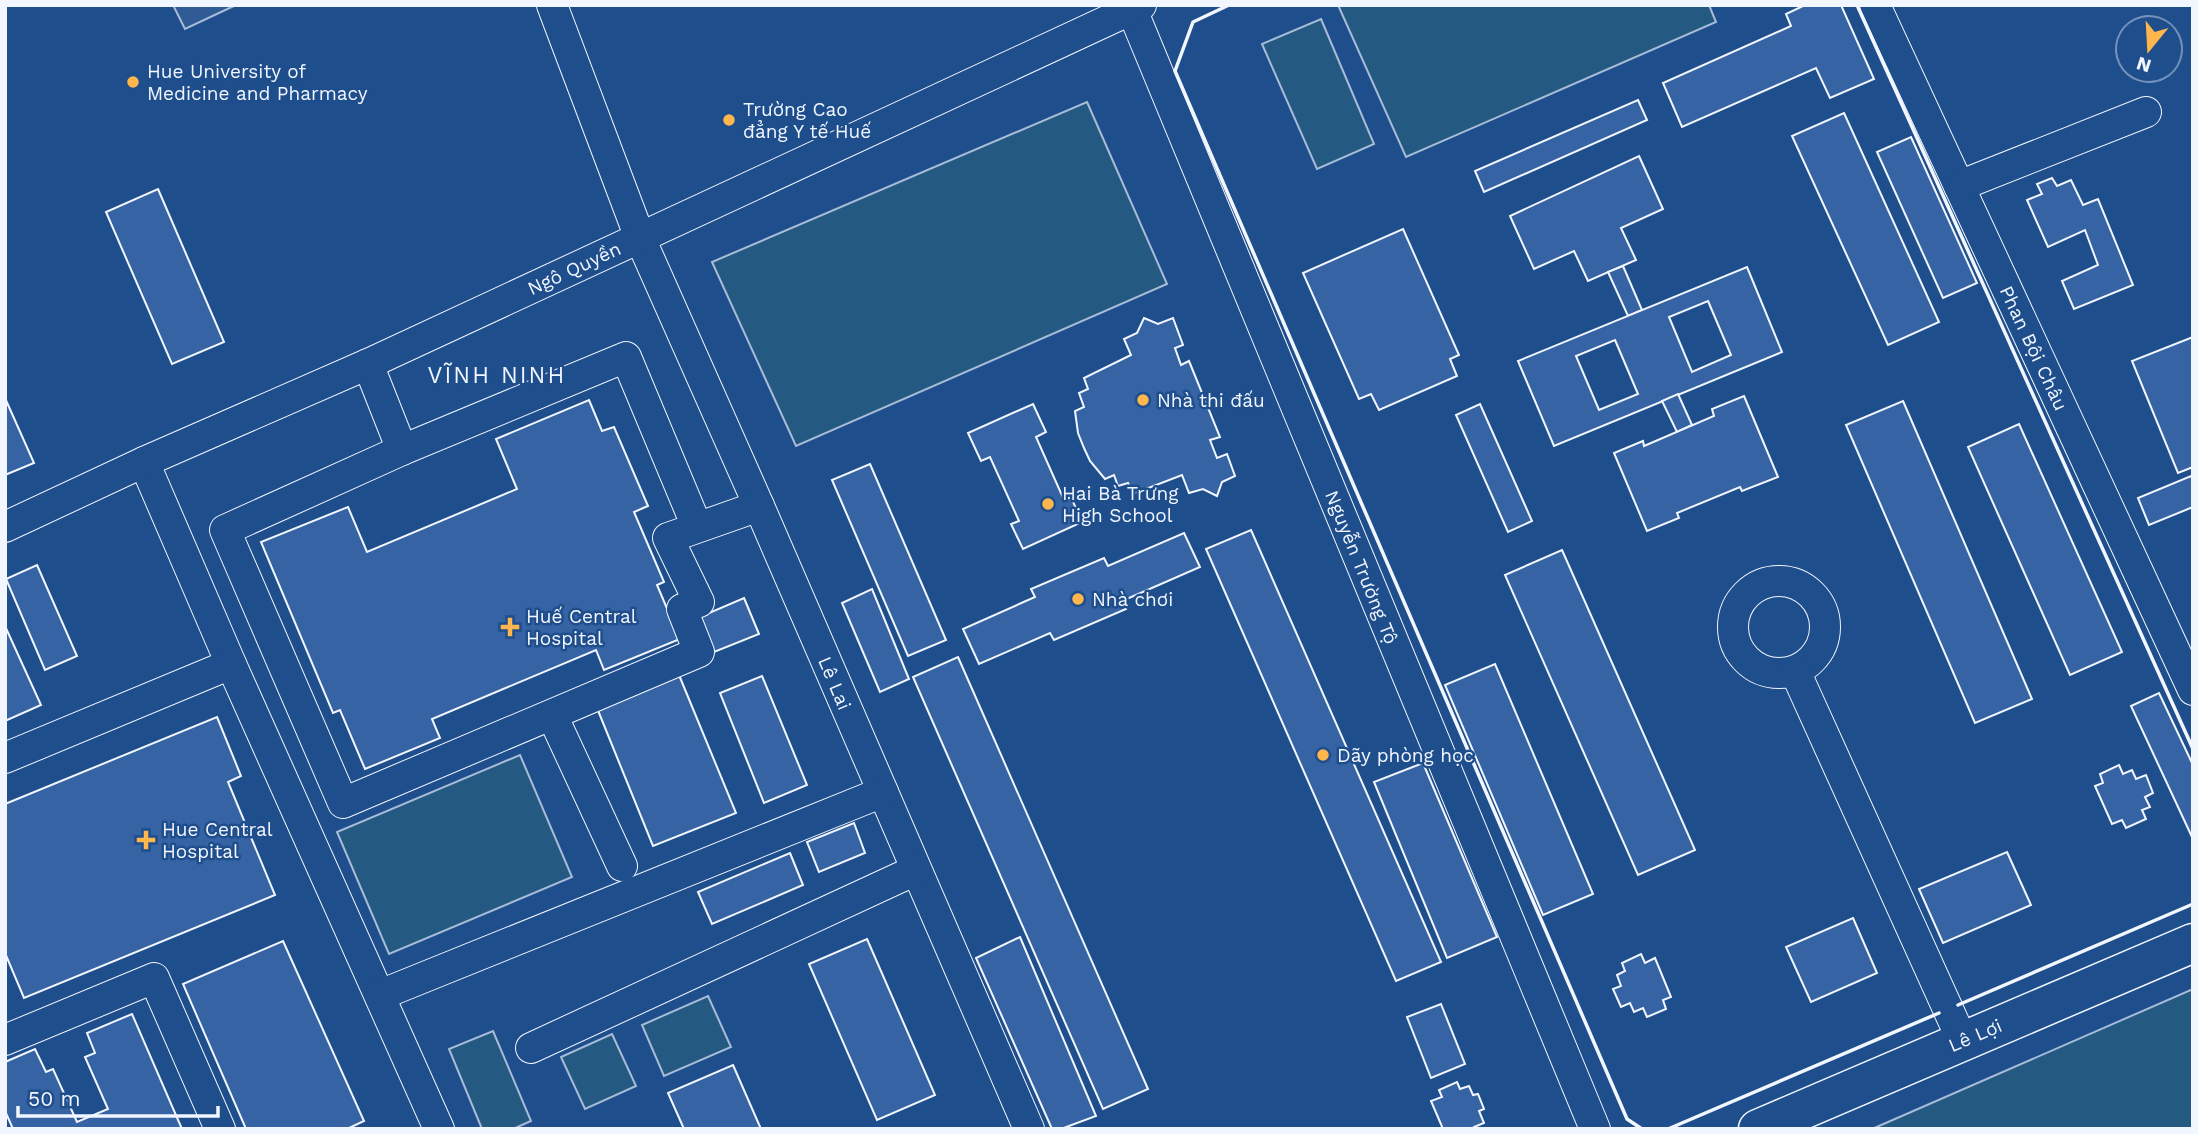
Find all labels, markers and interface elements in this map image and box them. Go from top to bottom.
north arrow [2114,14,2184,84]
text: N [2134,52,2154,78]
place label: Hue University of Medicine and Pharmacy [147,60,368,105]
marker: Hue University of Medicine and Pharmacy [125,74,141,90]
place label: Trường Cao đẳng Y tế Huế [743,98,871,143]
marker: Trường Cao đẳng Y tế Huế [721,112,737,128]
street label: Ngô Quyền [524,237,624,300]
street label: Phan Bội Châu [1995,282,2072,414]
district label: VĨNH NINH [428,362,566,389]
place label: Nhà thi đấu [1157,389,1265,412]
marker: Nhà thi đấu [1135,392,1151,408]
place label: Hai Bà Trưng High School [1062,482,1179,527]
street label: Nguyễn Trường Tộ [1320,487,1403,647]
marker: Hai Bà Trưng High School [1040,496,1056,512]
place label: Nhà chơi [1092,588,1173,611]
marker: Nhà chơi [1070,591,1086,607]
place label: Huế Central Hospital [526,605,637,650]
marker: Huế Central Hospital [500,617,520,637]
street label: Lê Lai [813,653,856,713]
place label: Dãy phòng học [1337,744,1474,767]
marker: Dãy phòng học [1315,747,1331,763]
place label: Hue Central Hospital [162,818,273,863]
marker: Hue Central Hospital [136,830,156,850]
street label: Lê Lợi [1945,1014,2005,1057]
scale bar [18,1074,217,1118]
text: 50 m [28,1086,80,1111]

